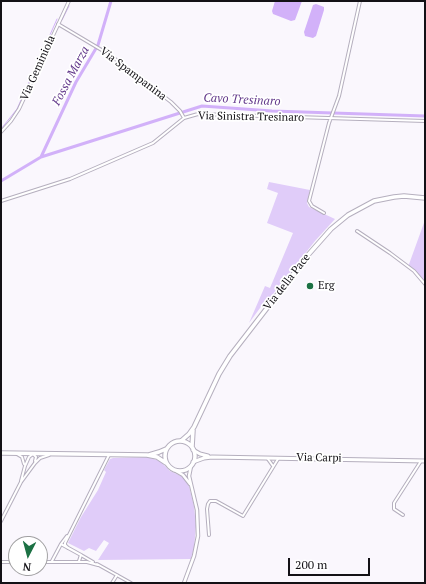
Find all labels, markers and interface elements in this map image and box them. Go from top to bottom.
street label: Via Geminiola [18,33,58,103]
water label: Fossa Marza [49,44,93,108]
street label: Via Spampanina [97,45,169,103]
water label: Cavo Tresinaro [203,91,281,109]
street label: Via Sinistra Tresinaro [198,109,304,125]
street label: Via della Pace [261,251,313,313]
place label: Erg [318,279,334,293]
marker: Erg [305,281,315,291]
street label: Via Carpi [296,451,342,465]
north arrow [8,536,48,576]
scale bar [290,550,372,576]
text: 200 m [295,557,327,572]
text: N [22,560,32,574]

